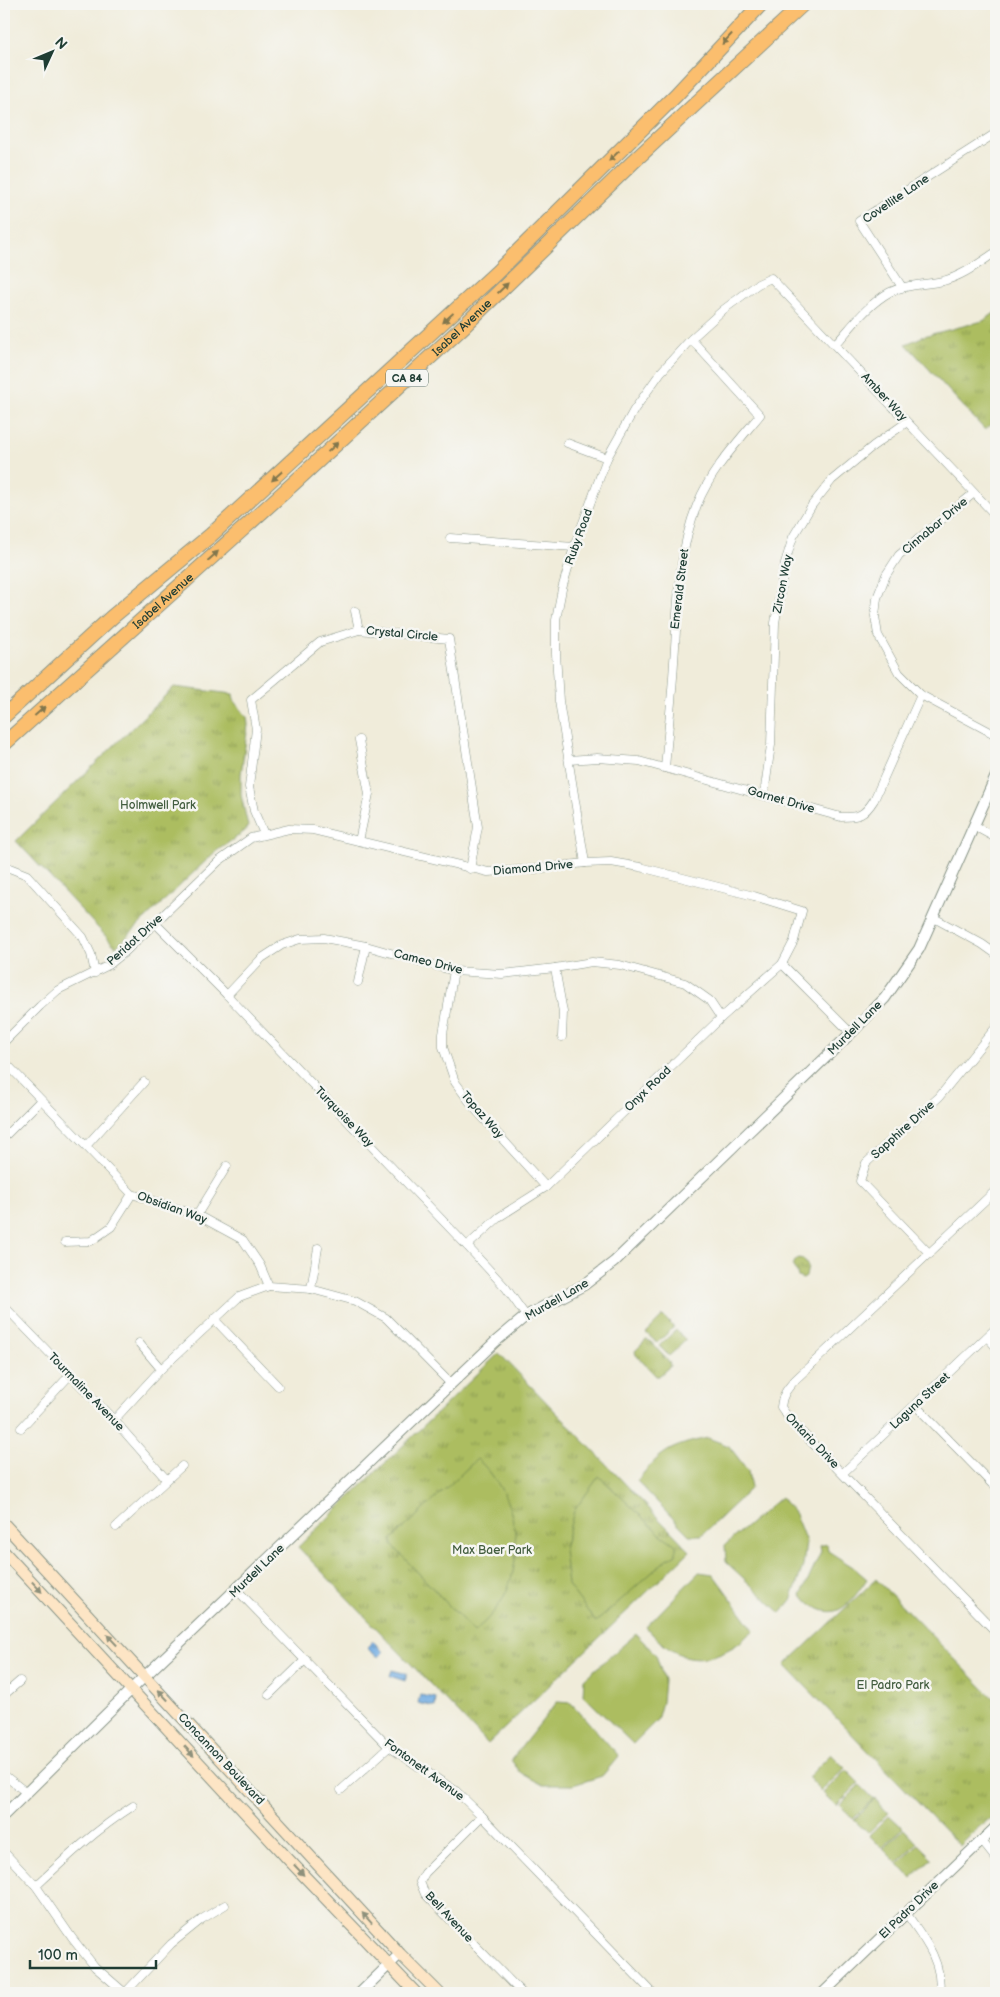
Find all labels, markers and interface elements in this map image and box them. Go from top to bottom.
north arrow [28,28,78,78]
one-way arrow [722,33,733,46]
text: N [51,34,71,53]
one-way arrow [608,150,620,162]
street label: Covellite Lane [860,171,932,227]
one-way arrow [497,282,509,294]
street label: Isabel Avenue [429,296,495,359]
one-way arrow [442,312,454,324]
road number: CA 84 [386,369,428,386]
street label: Amber Way [858,370,911,425]
one-way arrow [327,441,339,453]
one-way arrow [270,470,283,481]
street label: Cinnabar Drive [899,494,971,558]
street label: Ruby Road [562,507,596,567]
street label: Emerald Street [668,547,692,630]
one-way arrow [206,550,218,562]
street label: Zircon Way [770,553,796,616]
street label: Isabel Avenue [130,570,197,632]
street label: Crystal Circle [365,623,439,645]
one-way arrow [33,706,46,717]
street label: Garnet Drive [746,783,816,817]
park label: Holmwell Park [120,798,196,813]
street label: Diamond Drive [492,857,574,879]
street label: Peridot Drive [104,911,166,969]
street label: Cameo Drive [392,946,464,978]
street label: Murdell Lane [825,998,885,1058]
street label: Onyx Road [621,1063,675,1115]
street label: Turquoise Way [311,1083,377,1151]
street label: Topaz Way [457,1088,507,1142]
street label: Sapphire Drive [868,1098,938,1162]
street label: Obsidian Way [135,1188,209,1228]
street label: Murdell Lane [523,1276,591,1324]
street label: Tourmaline Avenue [45,1350,127,1434]
street label: Laguna Street [887,1369,953,1433]
street label: Ontario Drive [782,1410,842,1472]
street label: Murdell Lane [226,1541,288,1601]
park label: Max Baer Park [452,1543,532,1558]
one-way arrow [31,1581,43,1593]
one-way arrow [106,1635,118,1647]
park label: El Padro Park [857,1678,930,1693]
one-way arrow [157,1689,169,1701]
street label: Concannon Boulevard [174,1710,268,1808]
street label: Fontonett Avenue [381,1736,467,1804]
one-way arrow [183,1744,194,1757]
one-way arrow [293,1864,305,1876]
street label: El Padro Drive [876,1878,942,1942]
street label: Bell Avenue [422,1888,476,1946]
one-way arrow [361,1912,373,1924]
scale bar [30,1937,156,1969]
text: 100 m [38,1946,78,1965]

